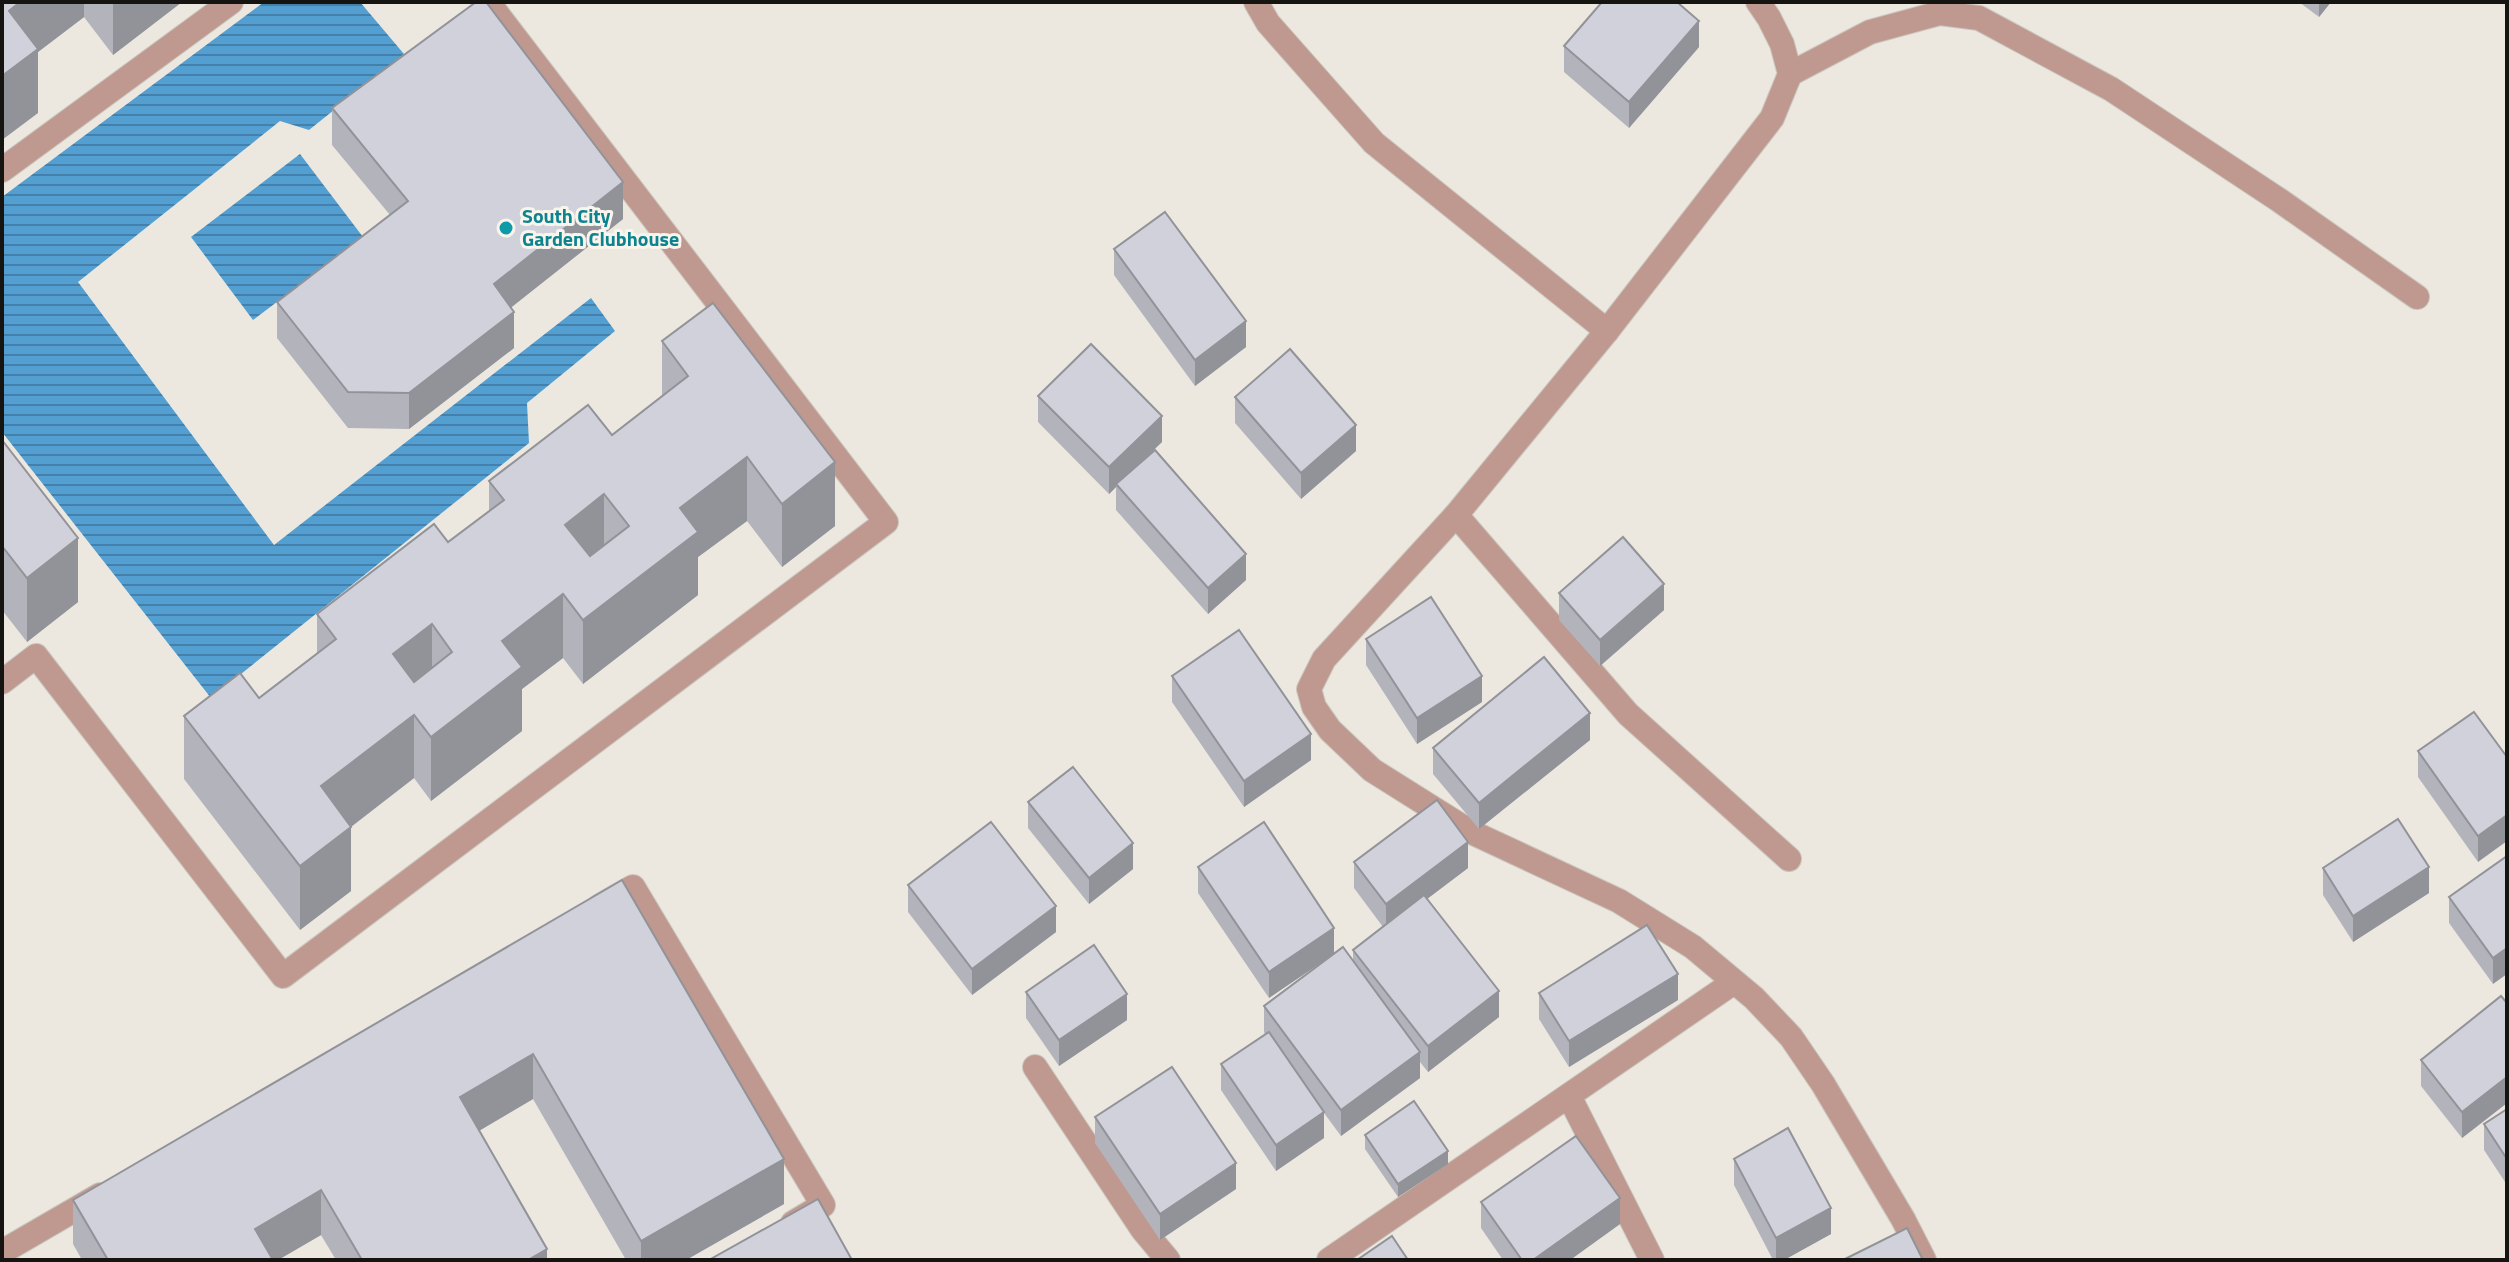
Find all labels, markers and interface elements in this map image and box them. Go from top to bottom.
place label: South City Garden Clubhouse [522,200,679,254]
marker: South City Garden Clubhouse [497,219,515,237]

